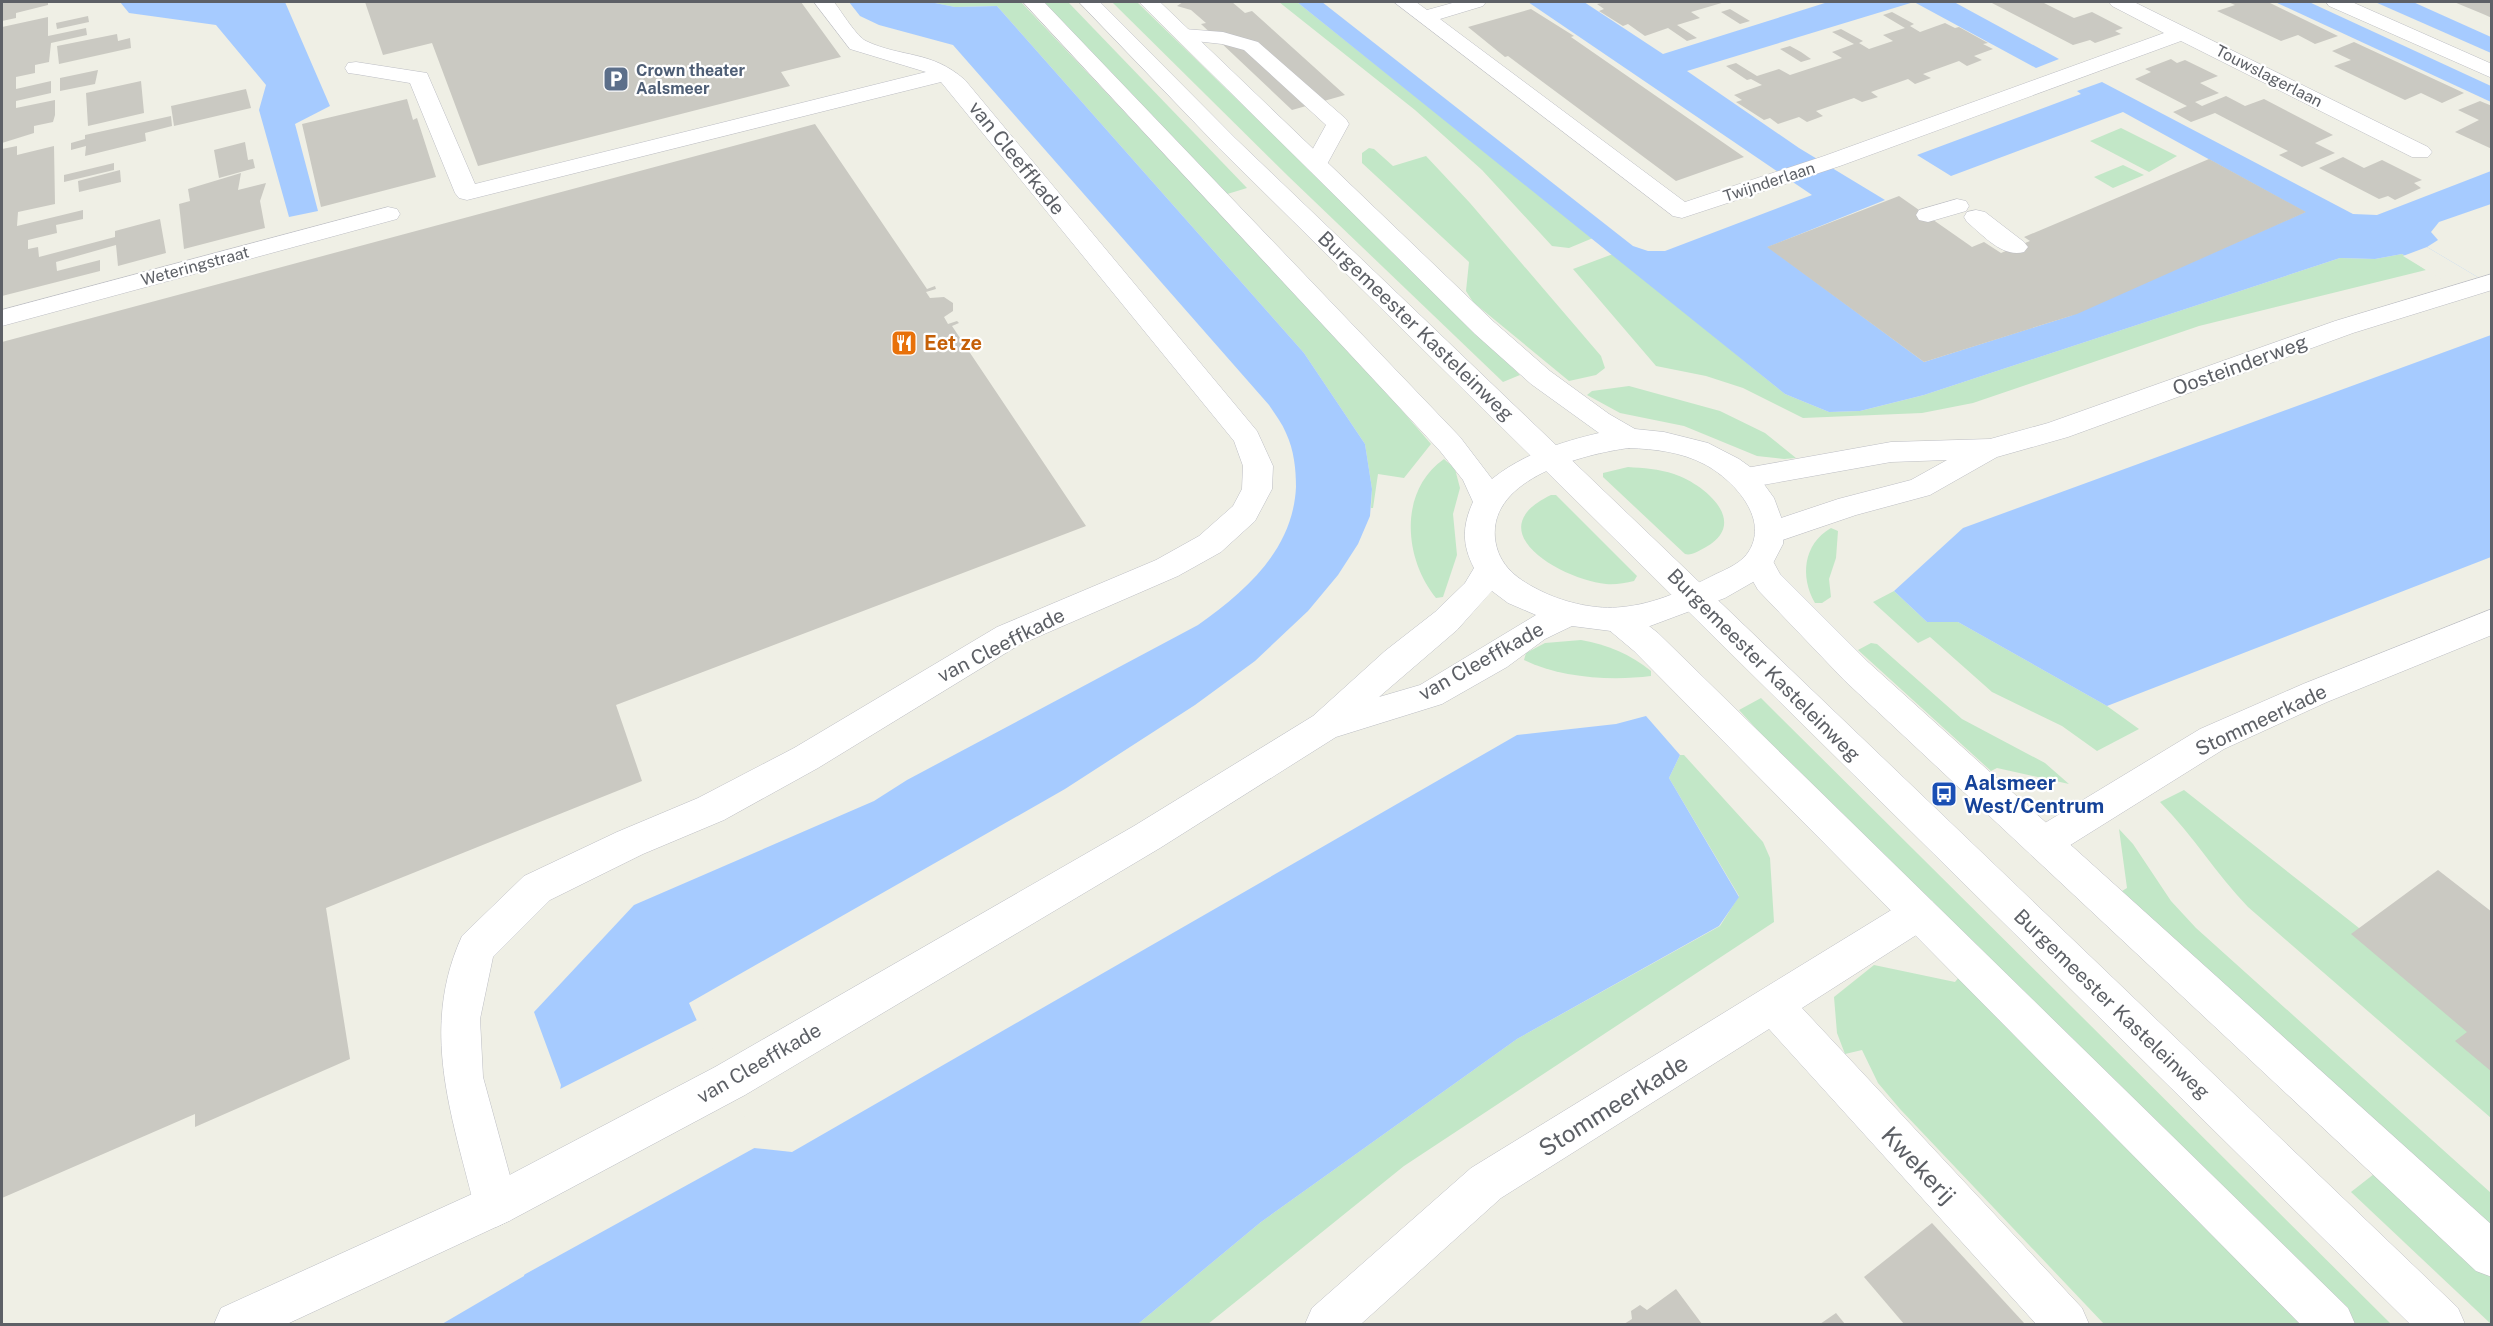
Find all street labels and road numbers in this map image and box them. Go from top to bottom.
street label: Touwslagerlaan [2212,41,2326,111]
street label: van Cleeffkade [964,96,1070,220]
street label: Twijnderlaan [1721,158,1817,206]
street label: Burgemeester Kasteleinweg [1313,226,1519,426]
street label: Weteringstraat [139,242,251,290]
street label: Oosteinderweg [2169,330,2311,400]
street label: Burgemeester Kasteleinweg [1663,564,1865,766]
street label: van Cleeffkade [933,603,1069,687]
street label: van Cleeffkade [1414,617,1548,705]
street label: Stommeerkade [2191,679,2331,761]
street label: Burgemeester Kasteleinweg [2009,904,2215,1104]
street label: van Cleeffkade [693,1018,825,1108]
street label: Stommeerkade [1533,1048,1693,1162]
street label: Kwekerij [1876,1120,1962,1210]

